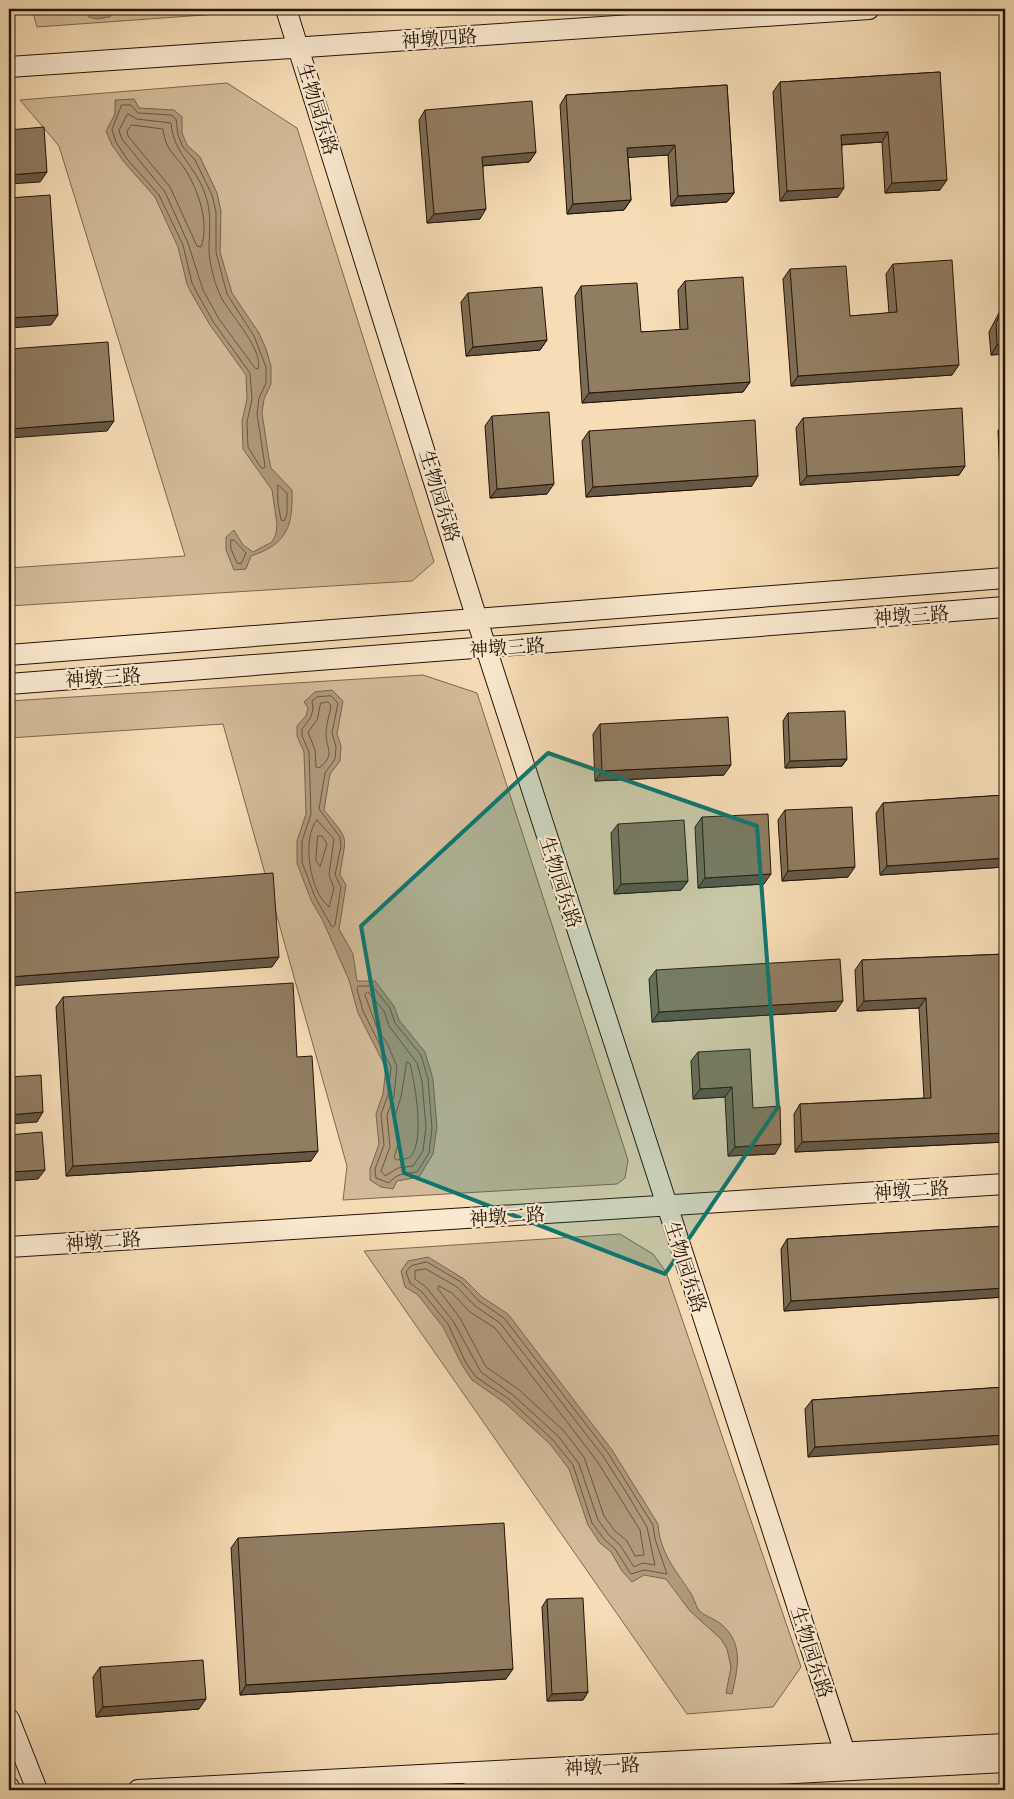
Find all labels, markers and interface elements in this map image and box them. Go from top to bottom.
street label: 神墩四路 [400,23,478,54]
street label: 生物园东路 [292,60,343,158]
street label: 生物园东路 [414,447,465,545]
street label: 神墩三路 [872,600,950,631]
street label: 神墩三路 [468,632,546,663]
street label: 神墩三路 [64,662,142,693]
street label: 生物园东路 [534,833,587,931]
street label: 神墩二路 [872,1175,950,1206]
street label: 神墩二路 [468,1201,546,1232]
street label: 生物园东路 [659,1218,712,1316]
street label: 神墩二路 [64,1226,142,1257]
street label: 生物园东路 [785,1603,838,1701]
street label: 神墩一路 [563,1752,641,1781]

